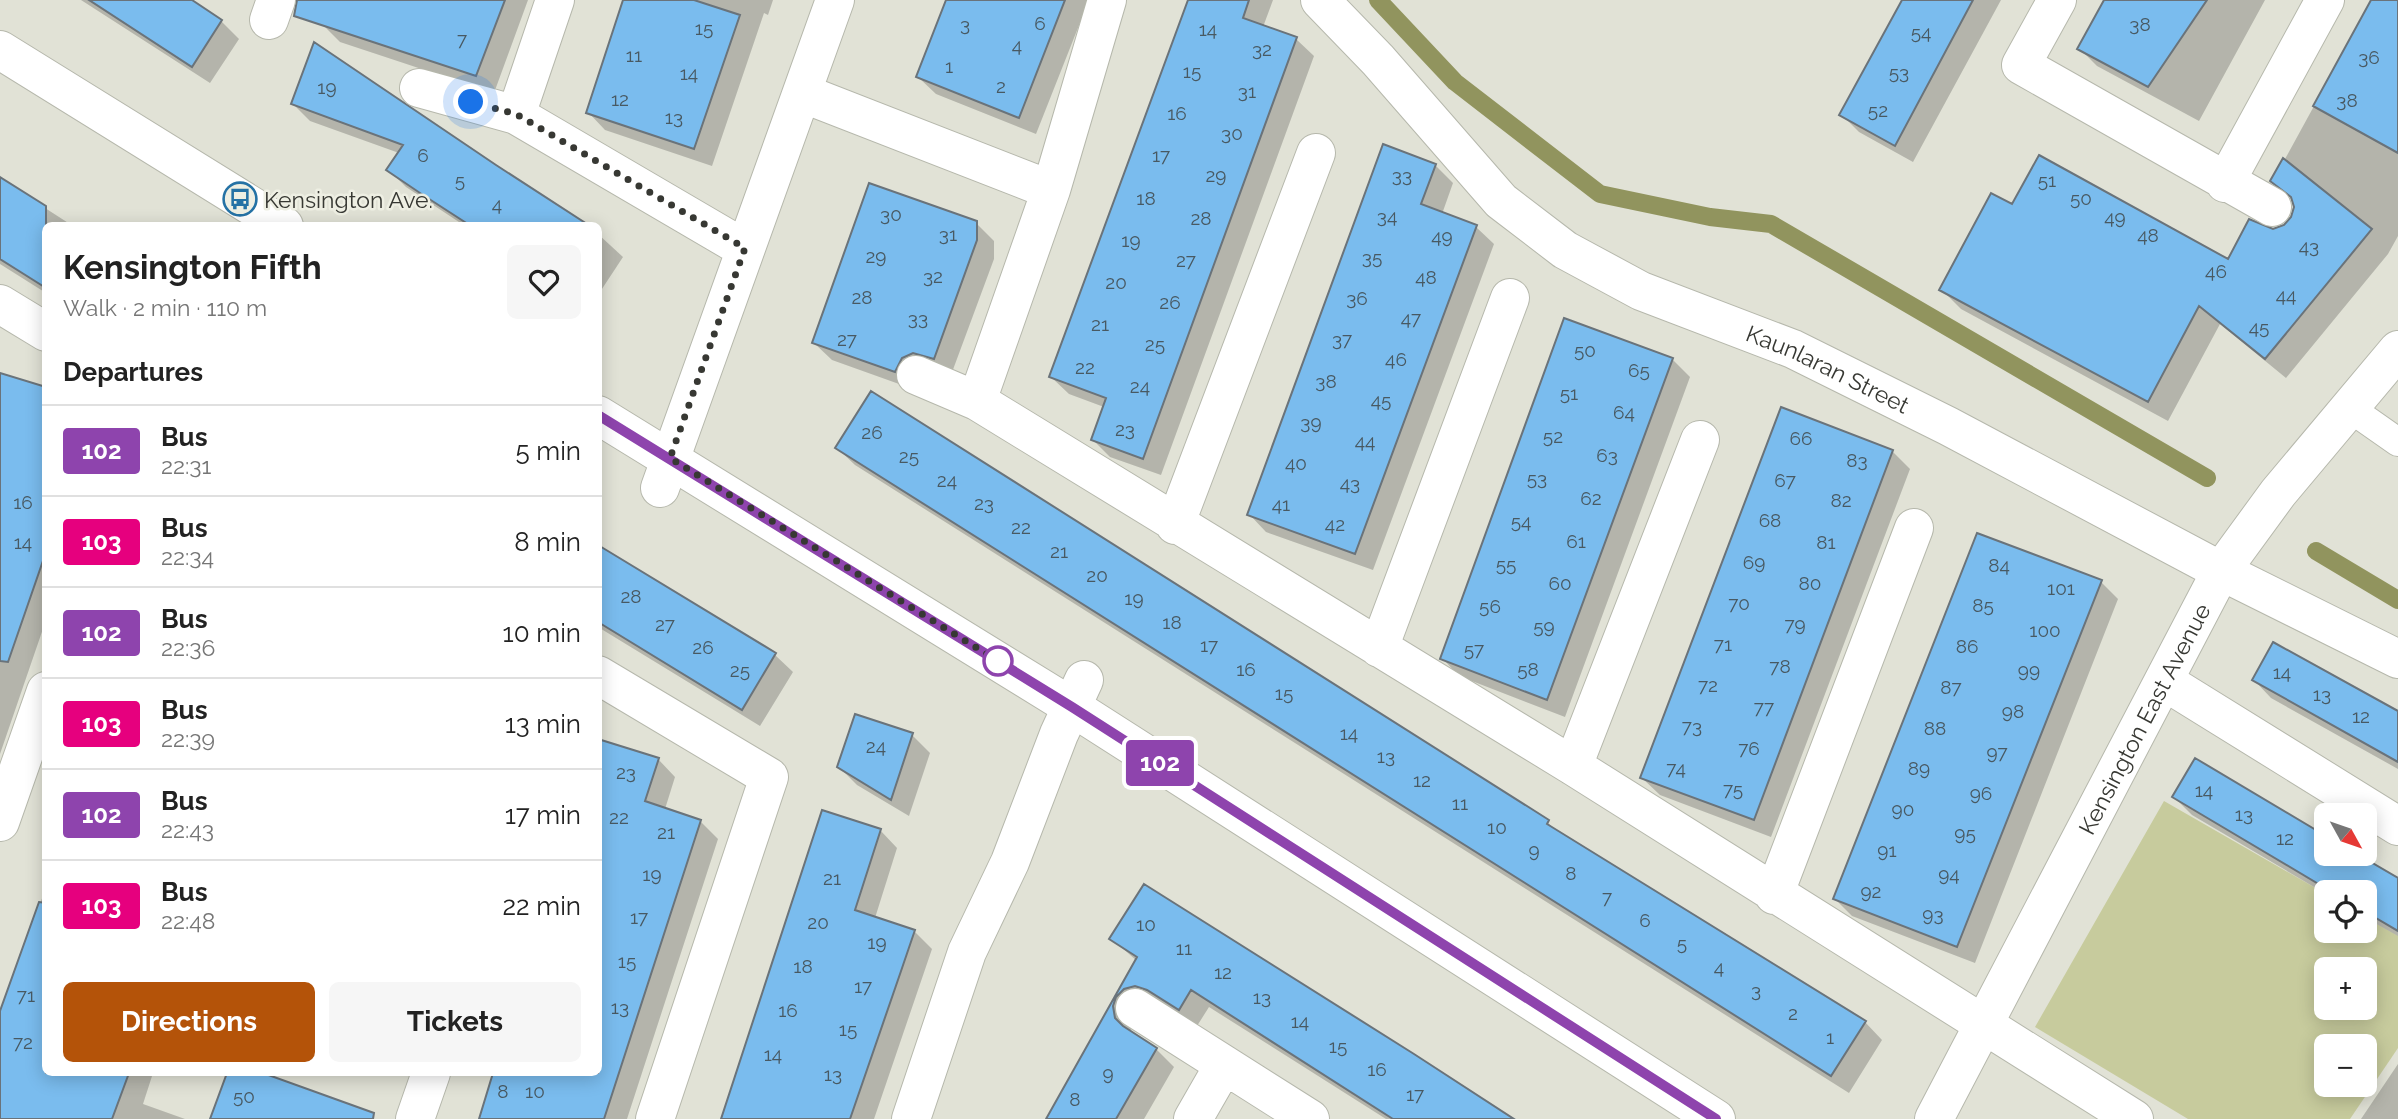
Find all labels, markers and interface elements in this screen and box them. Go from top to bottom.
house number: 6 [1034,12,1046,34]
house number: 3 [960,13,970,35]
house number: 38 [2129,13,2151,35]
house number: 15 [695,17,713,39]
house number: 14 [1199,18,1217,40]
house number: 54 [1911,21,1931,43]
house number: 7 [457,28,467,50]
house number: 4 [1012,34,1022,56]
house number: 32 [1252,38,1272,60]
house number: 11 [626,44,642,66]
house number: 36 [2358,46,2380,68]
house number: 1 [945,55,953,77]
house number: 15 [1183,60,1201,82]
house number: 53 [1889,61,1909,83]
house number: 14 [680,62,698,84]
house number: 2 [996,75,1006,97]
house number: 19 [317,76,337,98]
house number: 31 [1238,80,1256,102]
your location [453,84,488,119]
house number: 12 [611,88,629,110]
house number: 38 [2336,89,2358,111]
house number: 52 [1868,99,1888,121]
house number: 16 [1167,102,1187,124]
house number: 13 [665,106,683,128]
house number: 30 [1221,122,1243,144]
house number: 6 [417,144,429,166]
house number: 17 [1152,144,1170,166]
house number: 29 [1205,164,1227,186]
house number: 33 [1392,164,1412,186]
house number: 5 [455,169,465,191]
house number: 51 [2038,169,2056,191]
bus stop icon: Kensington Ave. [221,180,259,218]
place label: Kensington Ave. [264,186,433,213]
house number: 18 [1136,187,1156,209]
house number: 50 [2070,187,2092,209]
house number: 4 [492,193,502,215]
house number: 30 [880,203,902,225]
house number: 34 [1377,205,1397,227]
house number: 49 [2104,206,2126,228]
house number: 28 [1190,207,1212,229]
house number: 31 [939,223,957,245]
house number: 48 [2137,224,2159,246]
house number: 49 [1431,225,1453,247]
house number: 19 [1121,229,1141,251]
house number: 43 [2299,235,2319,257]
button: heart [507,245,581,319]
house number: 29 [865,245,887,267]
house number: 35 [1362,246,1382,268]
text: Kensington Fifth [63,248,322,287]
house number: 27 [1176,249,1196,271]
house number: 46 [2205,260,2227,282]
house number: 32 [923,265,943,287]
house number: 48 [1415,266,1437,288]
house number: 20 [1105,271,1127,293]
house number: 44 [2276,284,2296,306]
house number: 28 [851,286,873,308]
house number: 36 [1346,287,1368,309]
house number: 26 [1159,291,1181,313]
text: Walk · 2 min · 110 m [63,294,267,321]
house number: 33 [908,307,928,329]
house number: 47 [1401,307,1421,329]
house number: 21 [1091,313,1109,335]
house number: 45 [2249,316,2269,338]
street label: Kaunlaran Street [1743,319,1914,418]
house number: 27 [837,328,857,350]
house number: 37 [1332,328,1352,350]
house number: 25 [1145,333,1165,355]
house number: 50 [1574,339,1596,361]
house number: 46 [1385,348,1407,370]
house number: 22 [1075,356,1095,378]
text: Departures [63,357,203,387]
house number: 65 [1628,359,1650,381]
house number: 38 [1315,370,1337,392]
house number: 24 [1130,375,1150,397]
house number: 51 [1560,382,1578,404]
house number: 45 [1371,389,1391,411]
house number: 64 [1613,401,1635,423]
house number: 39 [1300,411,1322,433]
house number: 23 [1115,418,1135,440]
house number: 26 [861,421,883,443]
text: Bus [161,422,208,452]
house number: 52 [1543,425,1563,447]
house number: 66 [1790,427,1812,449]
house number: 44 [1355,430,1375,452]
text: 102 [81,436,122,465]
text: 5 min [515,436,581,466]
house number: 63 [1596,444,1618,466]
house number: 25 [899,445,919,467]
house number: 83 [1846,449,1868,471]
text: 22:31 [161,452,211,479]
house number: 40 [1285,452,1307,474]
house number: 53 [1527,467,1547,489]
house number: 24 [937,469,957,491]
house number: 67 [1774,469,1796,491]
house number: 43 [1340,472,1360,494]
house number: 62 [1580,487,1602,509]
house number: 82 [1830,489,1852,511]
house number: 16 [13,491,33,513]
house number: 23 [974,492,994,514]
house number: 41 [1272,493,1290,515]
house number: 68 [1759,509,1781,531]
house number: 54 [1511,510,1531,532]
text: Bus [161,513,208,543]
house number: 42 [1325,513,1345,535]
house number: 22 [1011,516,1031,538]
text: 103 [82,527,121,556]
text: 8 min [514,527,581,557]
house number: 61 [1566,530,1586,552]
house number: 14 [14,531,32,553]
house number: 81 [1816,531,1836,553]
house number: 21 [1050,540,1068,562]
text: 22:34 [161,543,214,570]
house number: 69 [1743,551,1765,573]
house number: 55 [1496,553,1516,575]
house number: 84 [1988,554,2010,576]
house number: 20 [1086,564,1108,586]
house number: 60 [1548,572,1572,594]
house number: 80 [1799,572,1821,594]
house number: 101 [2047,577,2075,599]
house number: 28 [620,585,642,607]
house number: 19 [1124,587,1144,609]
house number: 70 [1728,592,1750,614]
house number: 85 [1972,594,1994,616]
house number: 56 [1479,595,1501,617]
street label: Kensington East Avenue [2072,599,2215,838]
text: Bus [161,604,208,634]
house number: 18 [1162,611,1182,633]
house number: 27 [655,613,675,635]
house number: 79 [1784,613,1806,635]
house number: 59 [1533,615,1555,637]
text: 102 [81,618,122,647]
text: 10 min [503,618,581,648]
house number: 100 [2029,619,2061,641]
house number: 71 [1714,633,1732,655]
text: 22:36 [161,634,215,661]
house number: 17 [1200,634,1218,656]
house number: 86 [1956,635,1978,657]
house number: 26 [692,636,714,658]
house number: 57 [1464,638,1484,660]
unlabelled marker [983,646,1013,676]
house number: 78 [1769,655,1791,677]
house number: 16 [1236,658,1256,680]
house number: 58 [1517,658,1539,680]
house number: 25 [730,659,750,681]
house number: 99 [2018,659,2040,681]
house number: 14 [2273,661,2291,683]
house number: 72 [1698,674,1718,696]
house number: 87 [1940,676,1962,698]
house number: 15 [1275,682,1293,704]
house number: 13 [2313,683,2331,705]
text: Bus [161,695,208,725]
house number: 77 [1754,696,1774,718]
house number: 98 [2002,700,2024,722]
house number: 12 [2352,705,2370,727]
text: 103 [82,709,121,738]
text: 13 min [505,709,581,739]
house number: 73 [1682,715,1702,737]
house number: 88 [1924,717,1946,739]
house number: 14 [1340,722,1358,744]
text: 22:39 [161,725,215,752]
house number: 24 [866,735,886,757]
house number: 76 [1738,737,1760,759]
line badge: 102 [1120,740,1200,786]
house number: 97 [1986,741,2008,763]
house number: 13 [1377,745,1395,767]
text: 102 [1140,748,1180,777]
house number: 74 [1666,757,1686,779]
house number: 89 [1908,757,1930,779]
house number: 23 [616,761,636,783]
house number: 12 [1413,769,1431,791]
house number: 75 [1723,778,1743,800]
house number: 14 [2195,779,2213,801]
house number: 96 [1970,782,1992,804]
text: Bus [161,786,208,816]
house number: 11 [1452,792,1468,814]
house number: 90 [1892,798,1914,820]
text: 102 [81,800,122,829]
text: 17 min [505,800,581,830]
house number: 13 [2235,803,2253,825]
north arrow [2314,803,2376,866]
map controls [2314,803,2377,1097]
house number: 22 [609,806,629,828]
text: 22:43 [161,816,214,843]
house number: 10 [1487,816,1507,838]
house number: 21 [657,821,675,843]
house number: 95 [1954,822,1976,844]
house number: 12 [2276,827,2294,849]
house number: 9 [1528,839,1540,861]
house number: 91 [1877,839,1897,861]
house number: 8 [1565,862,1577,884]
house number: 19 [642,863,662,885]
house number: 94 [1938,863,1960,885]
house number: 21 [823,867,841,889]
text: Bus [161,877,208,907]
house number: 92 [1860,880,1882,902]
button: locate [2314,880,2377,943]
house number: 7 [1602,886,1612,908]
text: 103 [82,891,121,920]
text: 22 min [503,891,581,921]
house number: 93 [1922,903,1944,925]
house number: 17 [630,906,648,928]
text: 22:48 [161,907,216,934]
house number: 6 [1639,909,1651,931]
house number: 20 [807,911,829,933]
house number: 10 [1136,913,1156,935]
house number: 19 [867,931,887,953]
house number: 5 [1677,932,1687,954]
house number: 11 [1176,937,1192,959]
house number: 15 [618,950,636,972]
house number: 18 [793,955,813,977]
house number: 4 [1714,956,1724,978]
button: + [2314,957,2377,1020]
house number: 12 [1214,961,1232,983]
house number: 17 [854,975,872,997]
house number: 3 [1751,979,1761,1001]
button: Directions [63,982,315,1062]
button: Tickets [329,982,581,1062]
house number: 71 [17,984,35,1006]
house number: 13 [1253,986,1271,1008]
house number: 13 [611,996,629,1018]
house number: 16 [778,999,798,1021]
house number: 2 [1788,1002,1798,1024]
house number: 14 [1291,1010,1309,1032]
house number: 15 [839,1018,857,1040]
house number: 1 [1826,1026,1834,1048]
house number: 72 [13,1031,33,1053]
button: − [2314,1034,2377,1097]
house number: 15 [1329,1035,1347,1057]
house number: 14 [764,1043,782,1065]
house number: 16 [1367,1058,1387,1080]
house number: 9 [1102,1062,1114,1084]
house number: 13 [824,1063,842,1085]
house number: 8 [497,1080,509,1102]
house number: 10 [525,1080,545,1102]
house number: 17 [1406,1083,1424,1105]
house number: 50 [233,1085,255,1107]
house number: 8 [1069,1088,1081,1110]

